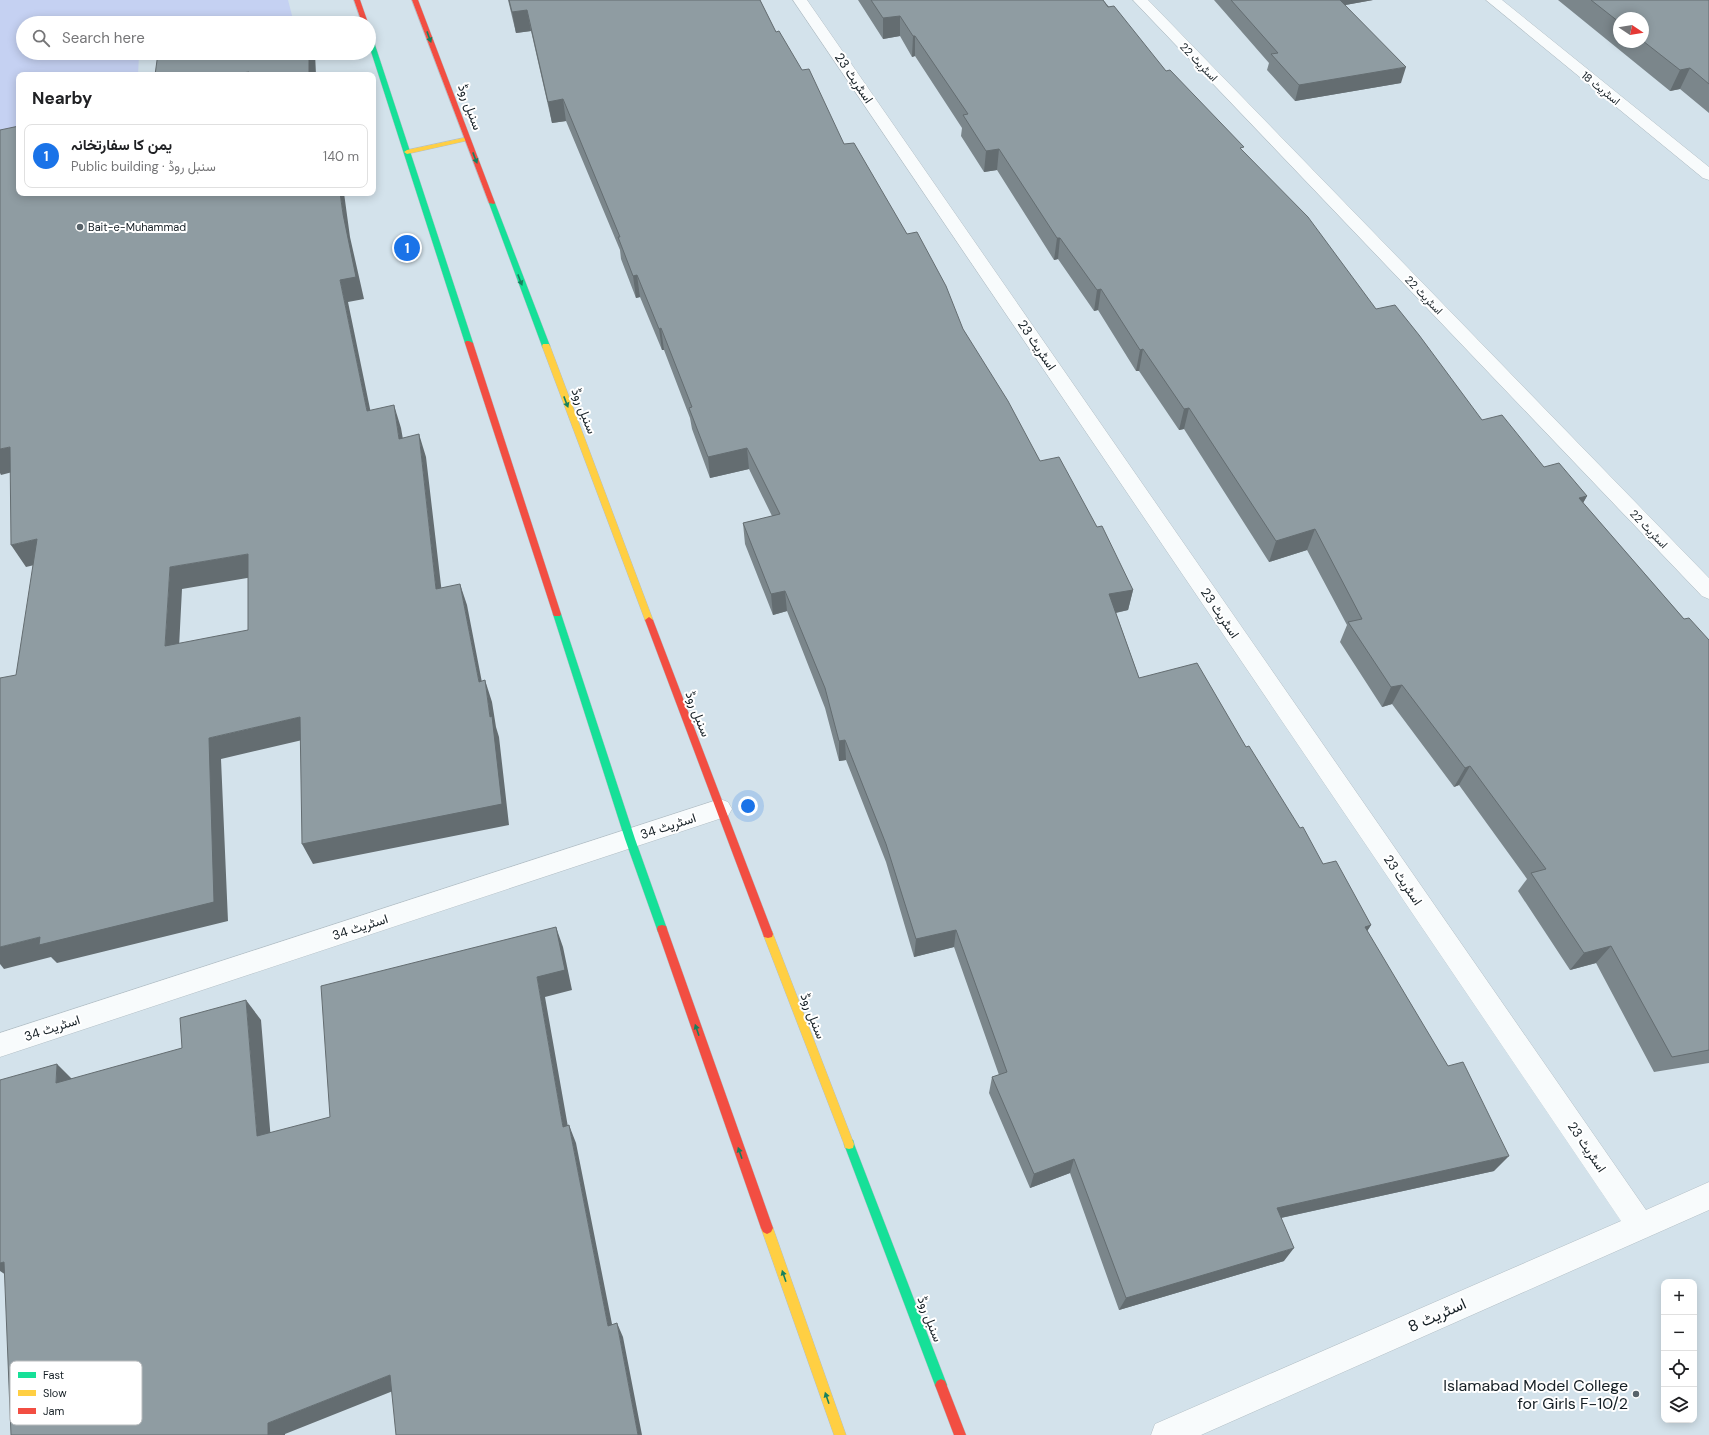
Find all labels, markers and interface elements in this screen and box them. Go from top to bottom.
north arrow [1613,12,1649,48]
search box [16,16,376,60]
icon: search [30,27,52,49]
text: Search here [62,28,145,48]
one-way arrow [427,31,433,43]
street label: اسٹریٹ 22 [1177,40,1221,84]
street label: اسٹریٹ 23 [831,49,877,107]
street label: اسٹریٹ 18 [1579,68,1623,108]
street label: سنبل روڈ [454,82,486,132]
text: Nearby [32,87,92,109]
text: یمن کا سفارتخانہ [71,135,172,155]
text: 1 [44,148,48,165]
text: 140 m [323,148,359,165]
one-way arrow [472,153,478,165]
text: Public building · سنبل روڈ [71,158,216,175]
place label: Bait-e-Muhammad [88,220,186,234]
marker: Bait-e-Muhammad [75,222,85,232]
pin: 1 [394,233,420,263]
street label: اسٹریٹ 22 [1402,273,1446,317]
one-way arrow [518,274,524,286]
street label: اسٹریٹ 23 [1014,316,1060,374]
street label: سنبل روڈ [568,386,600,436]
one-way arrow [564,396,570,408]
street label: اسٹریٹ 22 [1627,507,1671,551]
street label: اسٹریٹ 23 [1197,584,1243,642]
street label: سنبل روڈ [682,689,714,739]
your location [738,796,758,816]
street label: اسٹریٹ 34 [638,809,698,843]
street label: اسٹریٹ 23 [1380,851,1426,909]
street label: اسٹریٹ 34 [330,910,390,944]
street label: سنبل روڈ [797,991,829,1041]
street label: اسٹریٹ 34 [22,1011,82,1045]
one-way arrow [694,1024,700,1036]
street label: اسٹریٹ 23 [1564,1118,1610,1176]
one-way arrow [737,1147,743,1159]
one-way arrow [780,1269,786,1281]
map controls [1661,1279,1697,1423]
button: + [1661,1279,1697,1315]
street label: اسٹریٹ 8 [1405,1293,1469,1337]
street label: سنبل روڈ [914,1294,946,1344]
button: − [1661,1315,1697,1351]
button: locate [1661,1351,1697,1387]
legend [10,1361,142,1425]
text: Fast [43,1368,64,1382]
place label: Islamabad Model College for Girls F-10/2 [1443,1375,1628,1414]
text: Slow [43,1386,67,1400]
button: layers [1661,1387,1697,1423]
marker: Islamabad Model College for Girls F-10/2 [1631,1389,1641,1399]
one-way arrow [823,1392,829,1404]
text: Jam [43,1404,64,1418]

